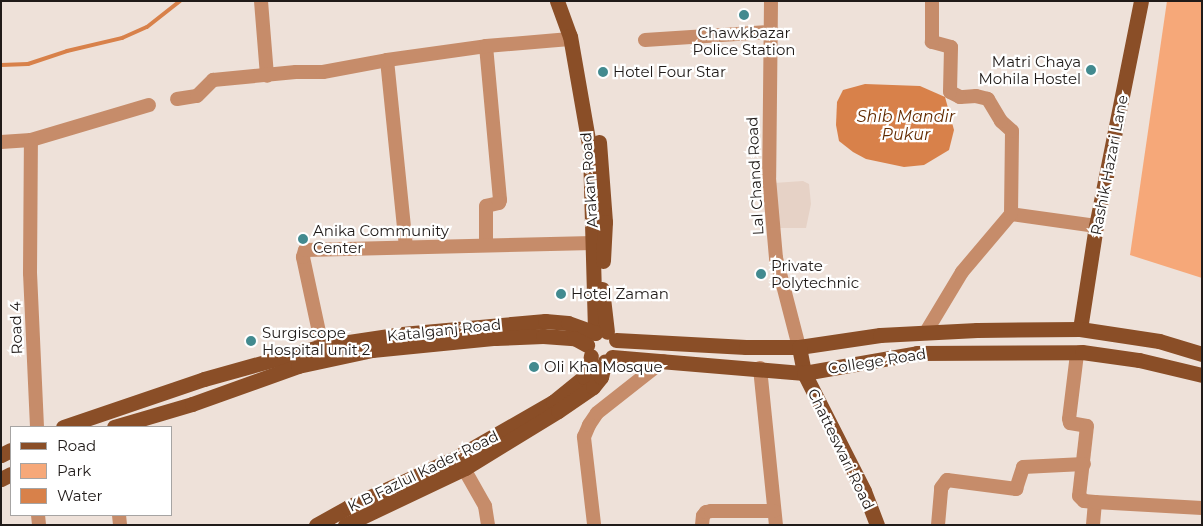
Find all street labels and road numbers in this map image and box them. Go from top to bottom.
street label: Rashik Hazari Lane [1087,93,1131,237]
street label: Lal Chand Road [743,116,767,236]
street label: Arakan Road [577,132,601,228]
street label: Road 4 [6,301,26,355]
street label: Katalganj Road [386,315,502,345]
street label: College Road [827,344,927,378]
street label: Chatteswari Road [804,386,878,512]
street label: K B Fazlul Kader Road [345,427,501,515]

